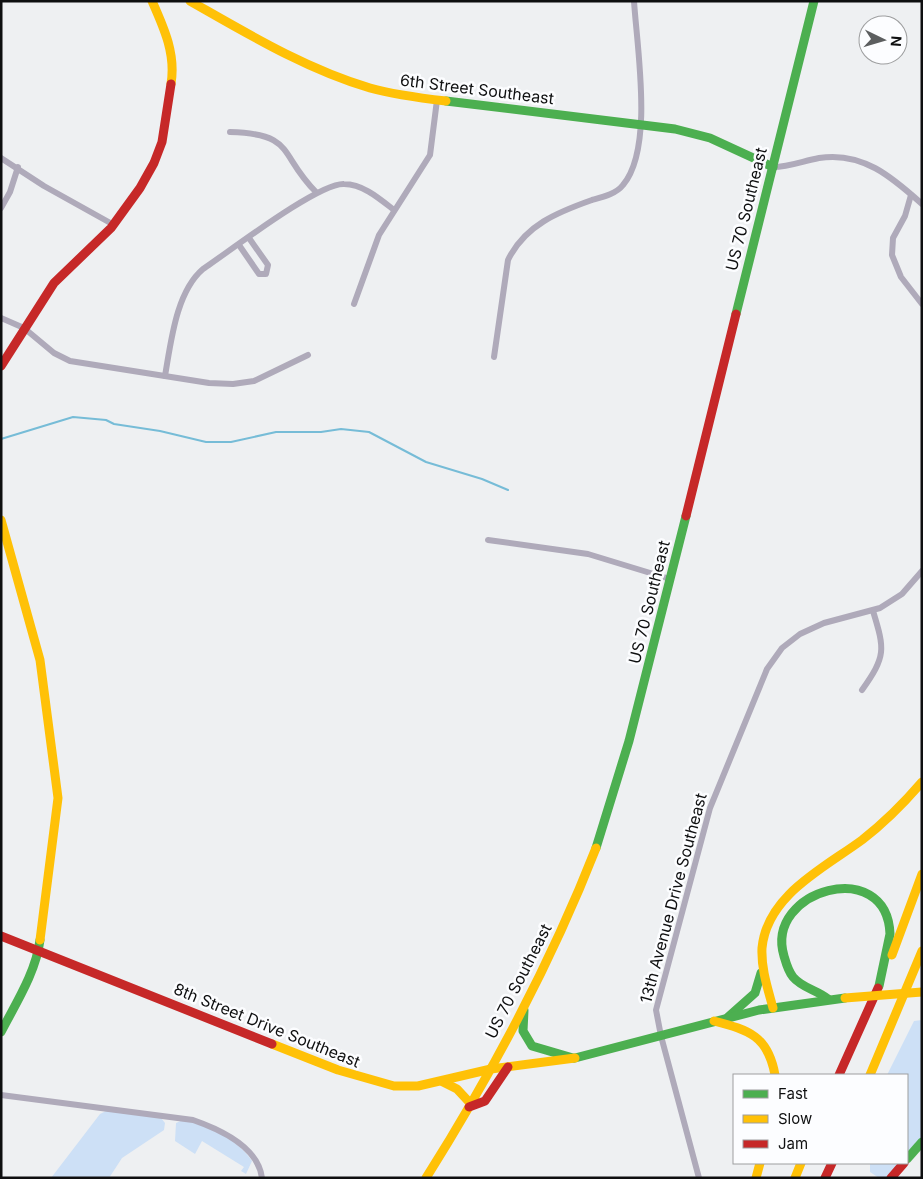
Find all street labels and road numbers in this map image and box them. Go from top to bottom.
street label: 6th Street Southeast [399,70,555,108]
street label: US 70 Southeast [721,145,771,273]
street label: US 70 Southeast [624,538,674,666]
street label: 13th Avenue Drive Southeast [635,791,711,1005]
street label: US 70 Southeast [480,920,556,1042]
street label: 8th Street Drive Southeast [171,978,363,1072]

